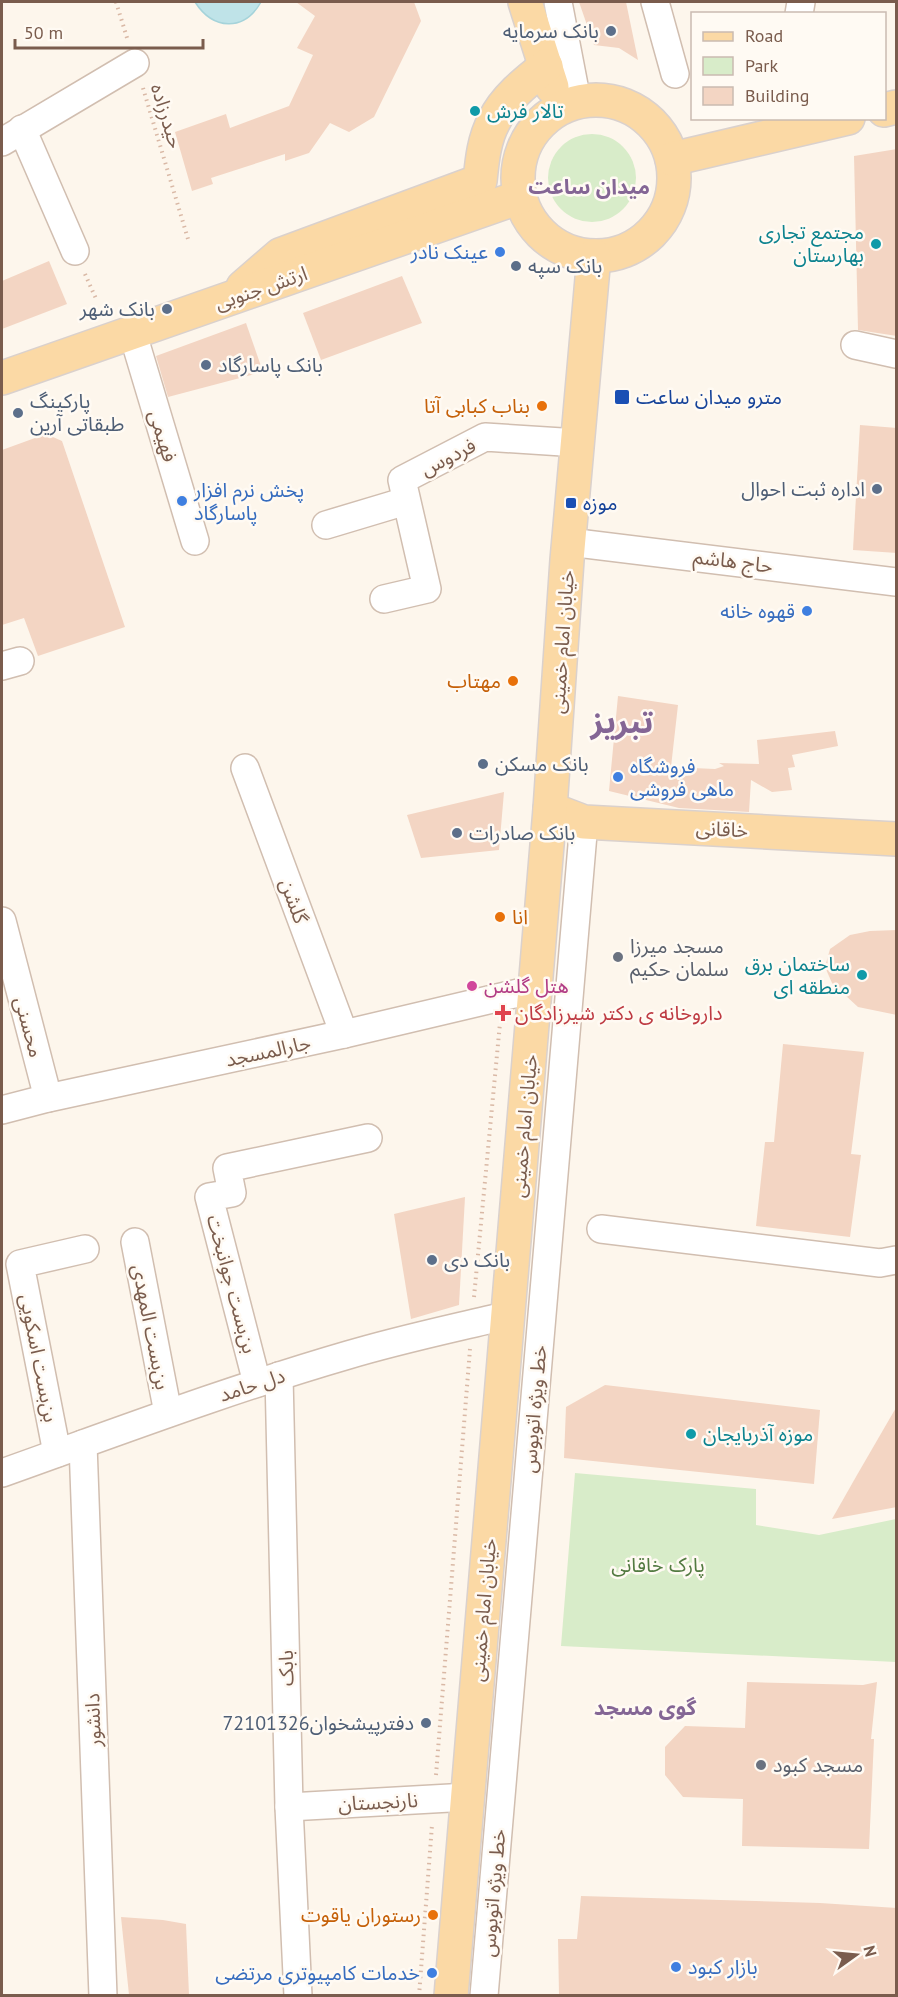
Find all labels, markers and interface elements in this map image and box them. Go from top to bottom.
scale bar [15,12,202,50]
legend [691,12,886,120]
place label: بانک سرمایه [503,18,599,44]
text: 50 m [24,21,63,44]
marker: بانک سرمایه [604,24,618,38]
text: Road [745,24,783,47]
text: Park [745,54,778,77]
street label: حیدرزاده [145,80,189,152]
text: Building [745,84,809,107]
place label: تالار فرش [487,98,564,124]
marker: تالار فرش [468,104,482,118]
district label: میدان ساعت [528,173,650,200]
place label: مجتمع تجاری بهارستان [759,219,864,268]
marker: مجتمع تجاری بهارستان [869,237,883,251]
place label: عینک نادر [410,239,488,265]
marker: عینک نادر [493,245,507,259]
place label: بانک سپه [528,253,602,279]
marker: بانک سپه [509,259,523,273]
street label: ارتش جنوبی [211,260,311,316]
place label: بانک شهر [79,296,155,322]
marker: بانک شهر [160,302,174,316]
place label: بانک پاسارگاد [218,352,323,378]
marker: بانک پاسارگاد [199,358,213,372]
place label: مترو میدان ساعت [636,384,782,410]
place label: پارکینگ طبقاتی آرین [30,388,124,437]
marker: مترو میدان ساعت [613,388,631,406]
place label: بناب کبابی آتا [424,393,530,419]
marker: بناب کبابی آتا [535,399,549,413]
marker: پارکینگ طبقاتی آرین [11,406,25,420]
street label: فهیمی [143,407,183,465]
street label: فردوس [416,432,480,482]
place label: اداره ثبت احوال [741,476,865,502]
place label: پخش نرم افزار پاسارگاد [193,477,304,526]
marker: اداره ثبت احوال [870,482,884,496]
place label: موزه [583,490,618,516]
marker: پخش نرم افزار پاسارگاد [175,494,189,508]
marker: موزه [564,496,578,510]
street label: حاج هاشم [691,543,774,581]
street label: خیابان امام خمینی [544,569,582,715]
place label: قهوه خانه [720,598,795,624]
marker: قهوه خانه [800,604,814,618]
place label: مهتاب [447,668,501,694]
marker: مهتاب [506,674,520,688]
district label: تبریز [588,700,654,742]
place label: بانک مسکن [495,751,589,777]
place label: فروشگاه ماهی فروشی [630,753,734,802]
marker: بانک مسکن [476,757,490,771]
marker: فروشگاه ماهی فروشی [611,770,625,784]
street label: خاقانی [695,815,749,843]
place label: بانک صادرات [469,820,575,846]
marker: بانک صادرات [450,826,464,840]
street label: گلشن [274,875,314,928]
place label: انا [512,904,528,930]
marker: انا [493,910,507,924]
place label: مسجد میرزا سلمان حکیم [630,933,729,984]
marker: مسجد میرزا سلمان حکیم [611,950,625,964]
place label: ساختمان برق منطقه ای [745,951,850,1000]
marker: ساختمان برق منطقه ای [855,968,869,982]
place label: هتل گلشن [484,973,569,999]
marker: هتل گلشن [465,979,479,993]
street label: محسنی [8,994,50,1060]
place label: داروخانه ی دکتر شیرزادگان [515,1000,723,1026]
marker: داروخانه ی دکتر شیرزادگان [496,1006,510,1020]
street label: جارالمسجد [223,1029,313,1073]
street label: خیابان امام خمینی [505,1053,545,1199]
street label: بن‌بست جوانبخت [201,1212,263,1356]
place label: بانک دی [444,1247,510,1273]
marker: بانک دی [425,1253,439,1267]
street label: بن‌بست المهدی [126,1262,176,1392]
street label: بن‌بست اسکویی [14,1292,64,1424]
street label: خط ویژه اتوبوس [515,1344,553,1474]
street label: دل حامد [216,1362,288,1408]
place label: موزه آذربایجان [703,1421,813,1447]
marker: موزه آذربایجان [684,1427,698,1441]
street label: خیابان امام خمینی [464,1537,504,1683]
park label: پارک خاقانی [611,1552,705,1578]
street label: بابک [273,1650,299,1686]
street label: دانشور [79,1693,107,1748]
district label: گوی مسجد [594,1694,697,1721]
place label: دفترپیشخوان72101326 [222,1710,414,1736]
marker: دفترپیشخوان72101326 [419,1716,433,1730]
place label: مسجد کبود [773,1752,863,1778]
marker: مسجد کبود [754,1758,768,1772]
street label: نارنجستان [337,1787,419,1817]
street label: خط ویژه اتوبوس [474,1828,512,1958]
place label: رستوران یاقوت [301,1902,421,1928]
marker: رستوران یاقوت [426,1908,440,1922]
north arrow [826,1925,886,1985]
text: N [859,1943,882,1959]
place label: بازار کبود [688,1954,758,1980]
place label: خدمات کامپیوتری مرتضی [215,1960,420,1986]
marker: بازار کبود [669,1960,683,1974]
marker: خدمات کامپیوتری مرتضی [425,1966,439,1980]

